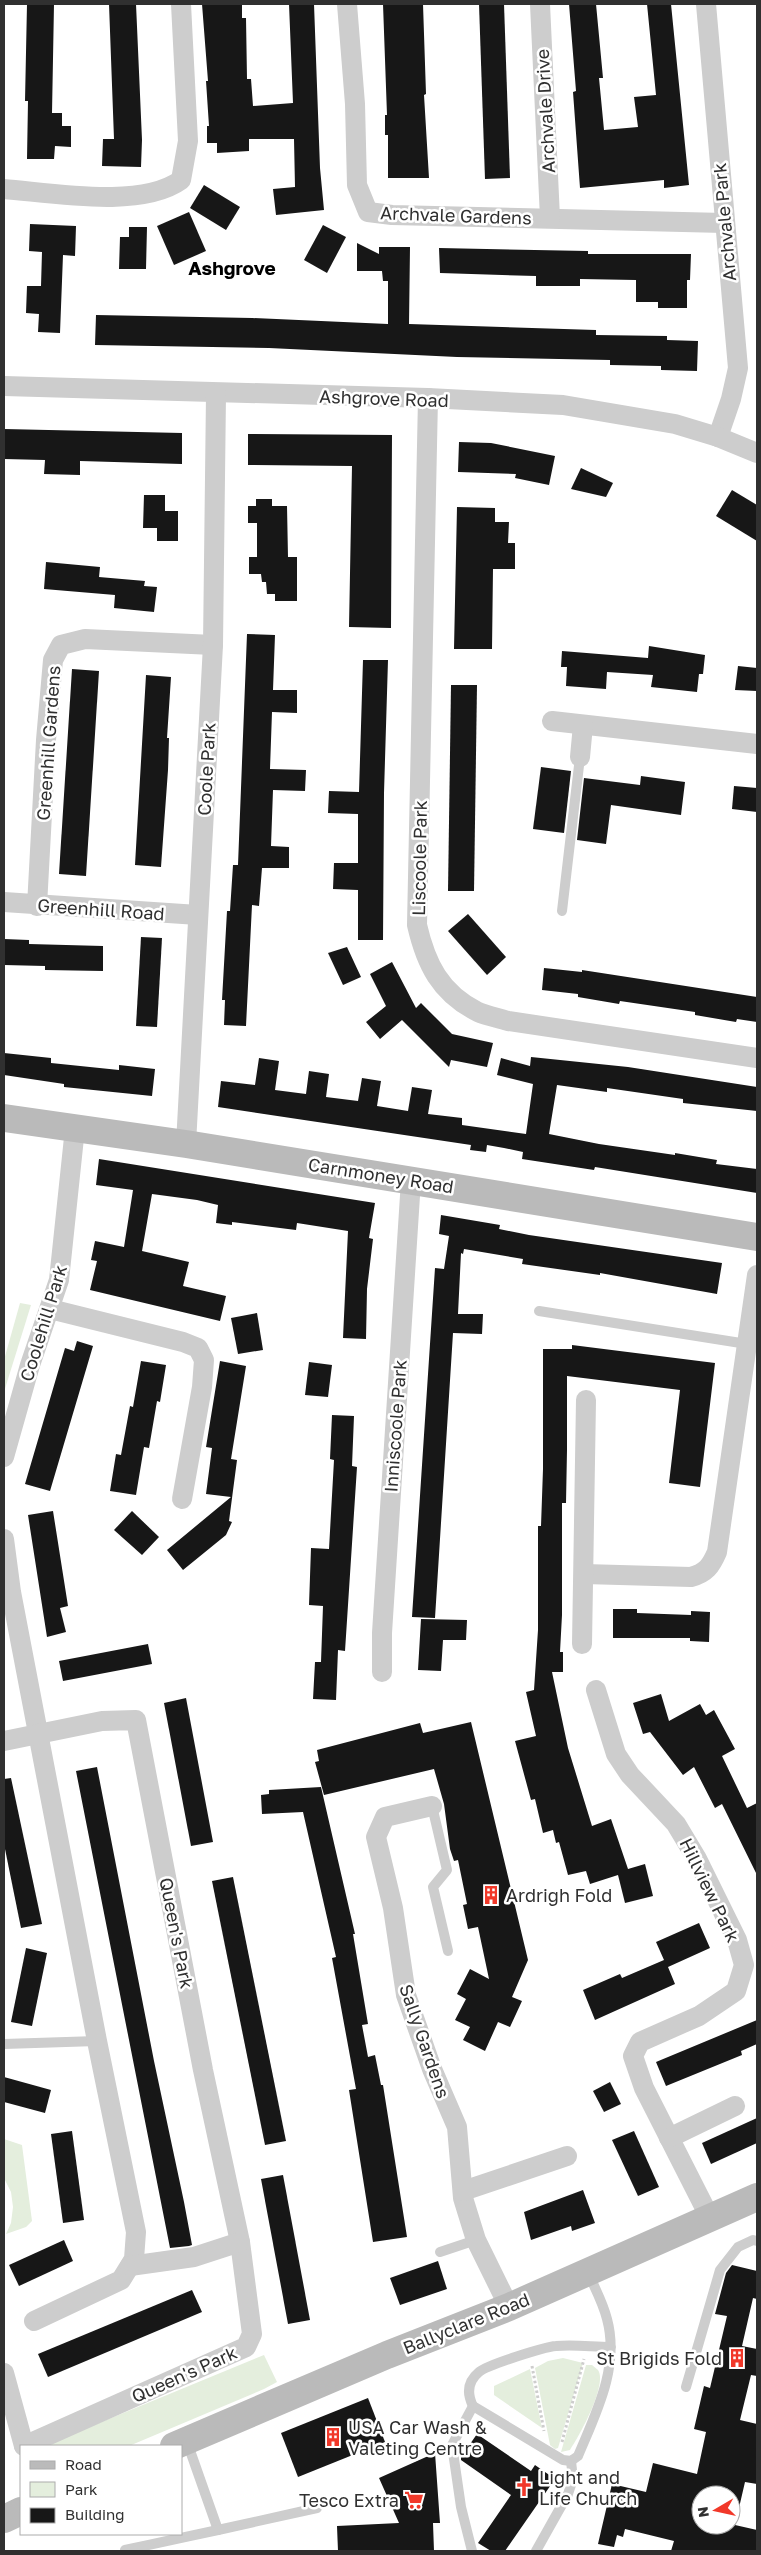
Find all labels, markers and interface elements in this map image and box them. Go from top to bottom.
street label: Archvale Drive [531,48,559,174]
street label: Archvale Park [708,162,740,282]
street label: Archvale Gardens [380,201,532,229]
district label: Ashgrove [188,256,276,279]
street label: Ashgrove Road [319,385,449,411]
street label: Greenhill Gardens [32,665,64,821]
street label: Coole Park [193,722,219,816]
street label: Liscoole Park [407,800,431,916]
street label: Greenhill Road [37,894,165,924]
street label: Carnmoney Road [307,1153,455,1197]
street label: Coolehill Park [15,1262,71,1384]
street label: Inniscoole Park [379,1359,411,1493]
street label: Hillview Park [675,1834,745,1946]
street label: Queen's Park [155,1875,199,1991]
building icon: Ardrigh Fold [480,1884,502,1906]
place label: Ardrigh Fold [506,1884,612,1906]
street label: Sally Gardens [395,1981,455,2101]
street label: Ballyclare Road [399,2288,533,2358]
street label: Queen's Park [128,2341,240,2407]
place label: St Brigids Fold [596,2347,722,2369]
building icon: St Brigids Fold [726,2347,748,2369]
place label: USA Car Wash & Valeting Centre [348,2416,487,2459]
building icon: USA Car Wash & Valeting Centre [322,2426,344,2448]
legend [20,2445,182,2535]
text: Road [65,2455,102,2473]
place label: Light and Life Church [539,2466,637,2509]
church icon: Light and Life Church [513,2476,535,2498]
text: Park [65,2480,98,2498]
north arrow [691,2485,741,2535]
place label: Tesco Extra [299,2489,399,2511]
supermarket icon: Tesco Extra [403,2489,425,2511]
text: Building [65,2505,125,2523]
text: N [693,2506,712,2519]

